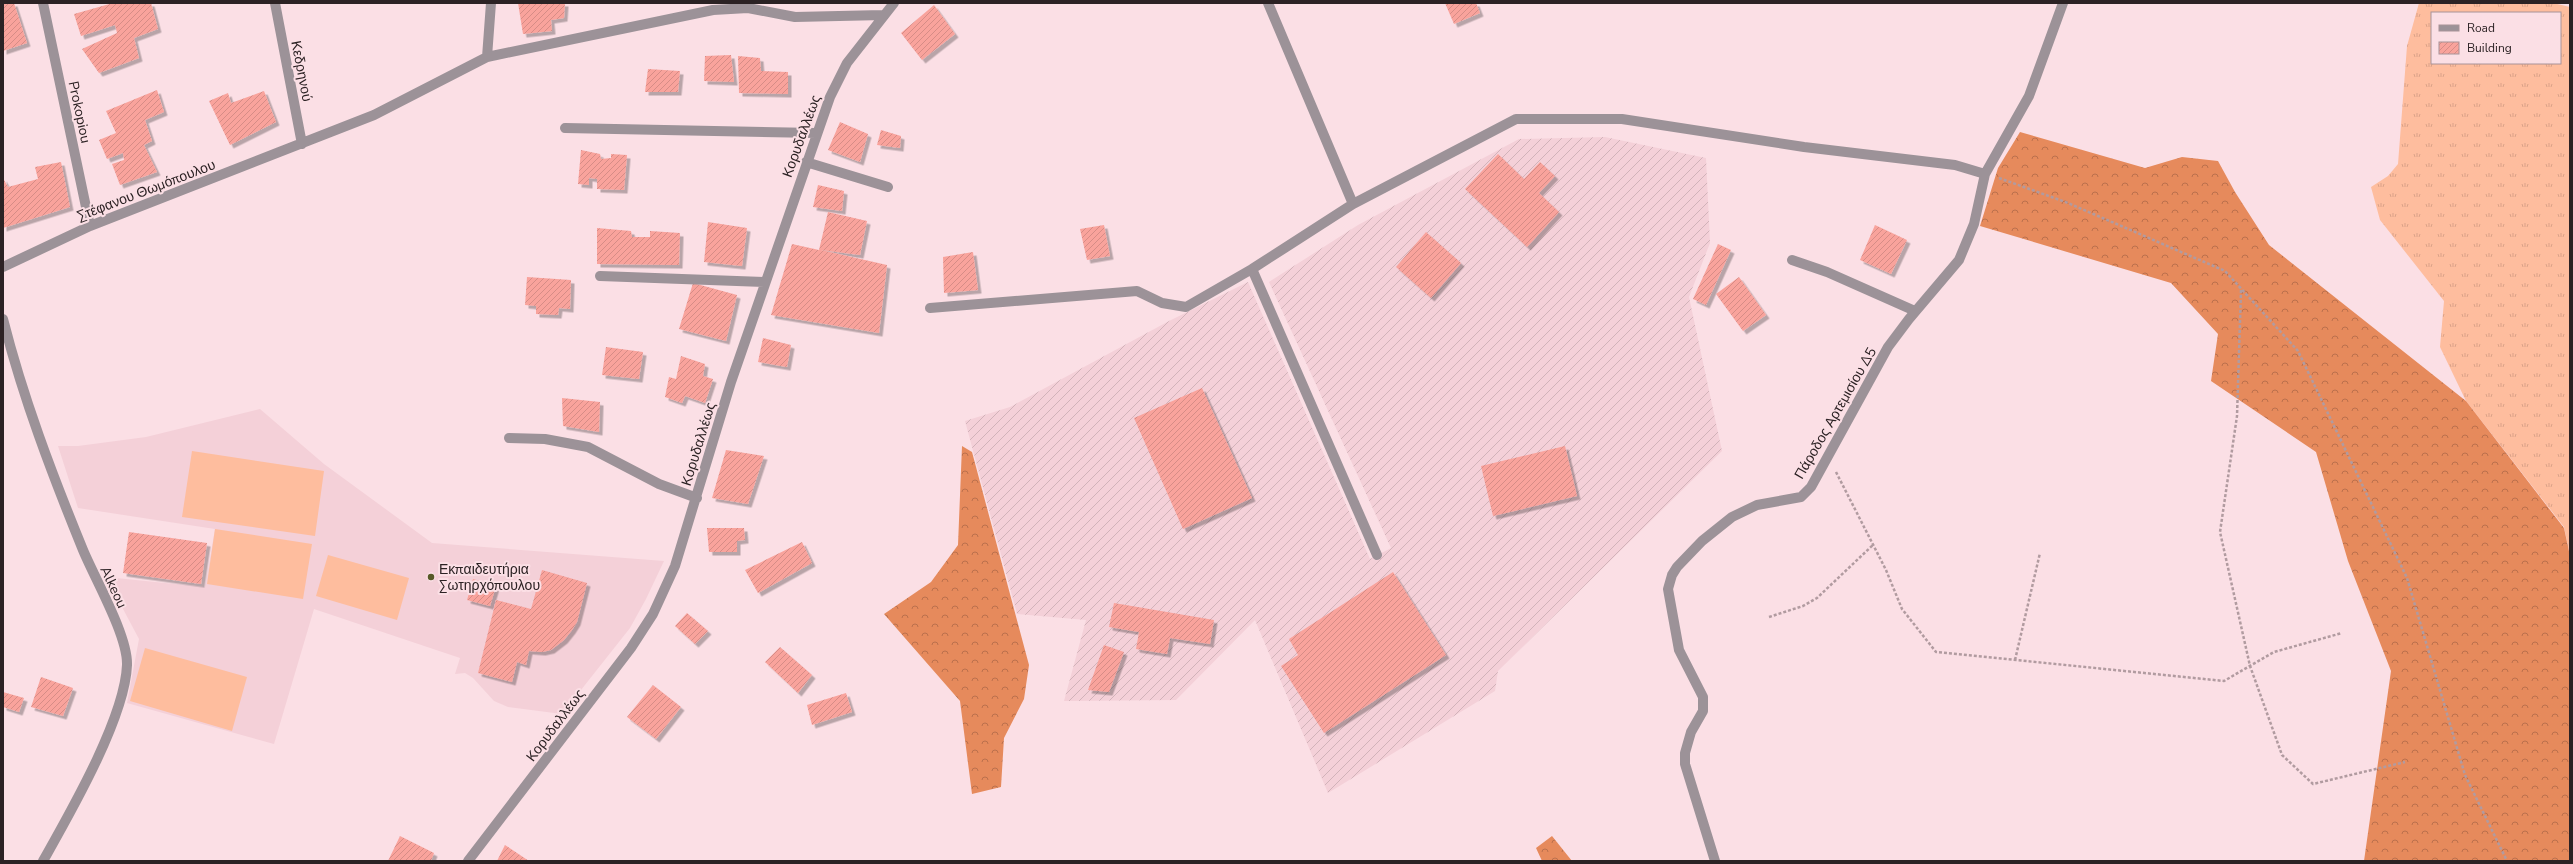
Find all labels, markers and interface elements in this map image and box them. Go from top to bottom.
legend [2431,12,2561,64]
text: Road [2467,20,2495,36]
street label: Κεδρηνού [286,39,317,103]
text: Building [2467,40,2512,56]
street label: Prokopiou [64,79,95,145]
street label: Κορυδαλλέως [778,92,825,180]
street label: Στέφανου Θωμόπουλου [74,155,218,226]
street label: Πάροδος Αρτεμισίου Δ5 [1790,344,1881,483]
street label: Κορυδαλλέως [677,400,720,488]
place label: Εκπαιδευτήρια Σωτηρχόπουλου [439,560,540,595]
street label: Alkeou [96,563,132,611]
marker: Εκπαιδευτήρια Σωτηρχόπουλου [426,572,436,582]
street label: Κορυδαλλέως [522,685,589,766]

